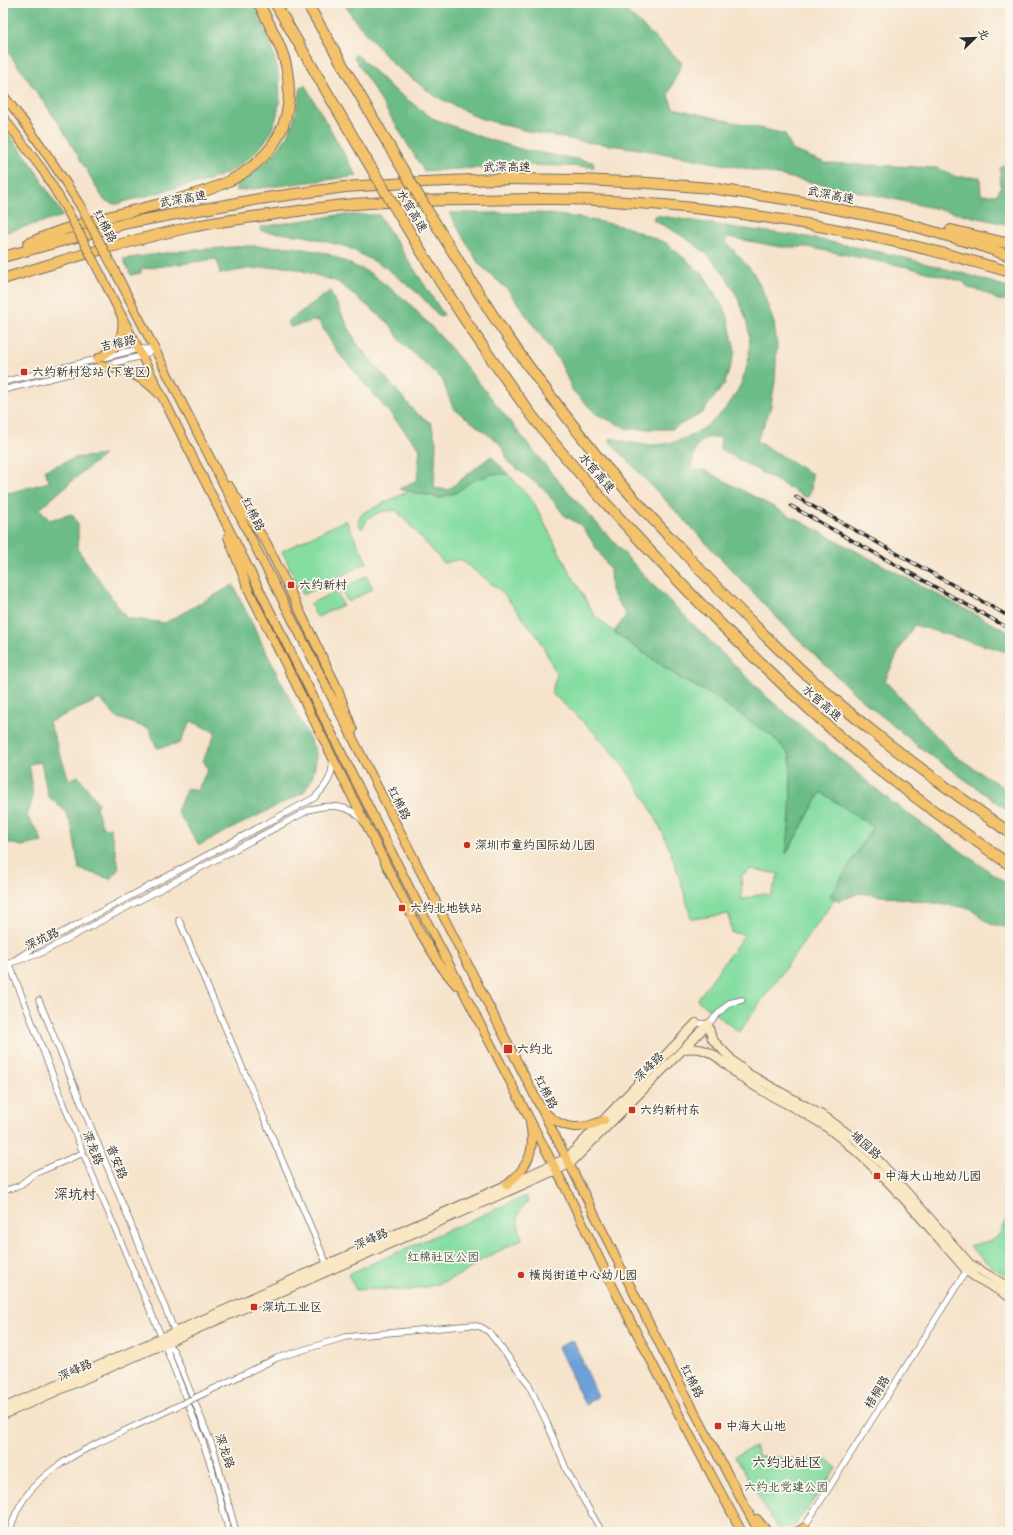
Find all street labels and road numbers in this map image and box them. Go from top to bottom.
street label: 武深高速 [483,160,531,175]
street label: 武深高速 [806,184,856,207]
street label: 水官高速 [393,187,430,236]
street label: 武深高速 [158,188,208,211]
street label: 红棉路 [89,207,120,246]
street label: 吉榕路 [99,332,137,355]
street label: 水官高速 [575,450,618,496]
street label: 红棉路 [238,495,267,534]
street label: 水官高速 [799,682,845,725]
street label: 红棉路 [384,784,413,823]
street label: 深坑路 [23,925,62,954]
street label: 深峰路 [631,1049,667,1085]
street label: 红棉路 [531,1073,560,1112]
street label: 埔园路 [847,1128,884,1163]
street label: 深龙路 [79,1129,106,1168]
street label: 普安路 [103,1143,130,1182]
street label: 深峰路 [352,1225,391,1254]
street label: 深峰路 [56,1356,95,1385]
street label: 红棉路 [677,1362,706,1401]
street label: 梧桐路 [862,1373,893,1412]
street label: 深龙路 [212,1432,237,1471]

